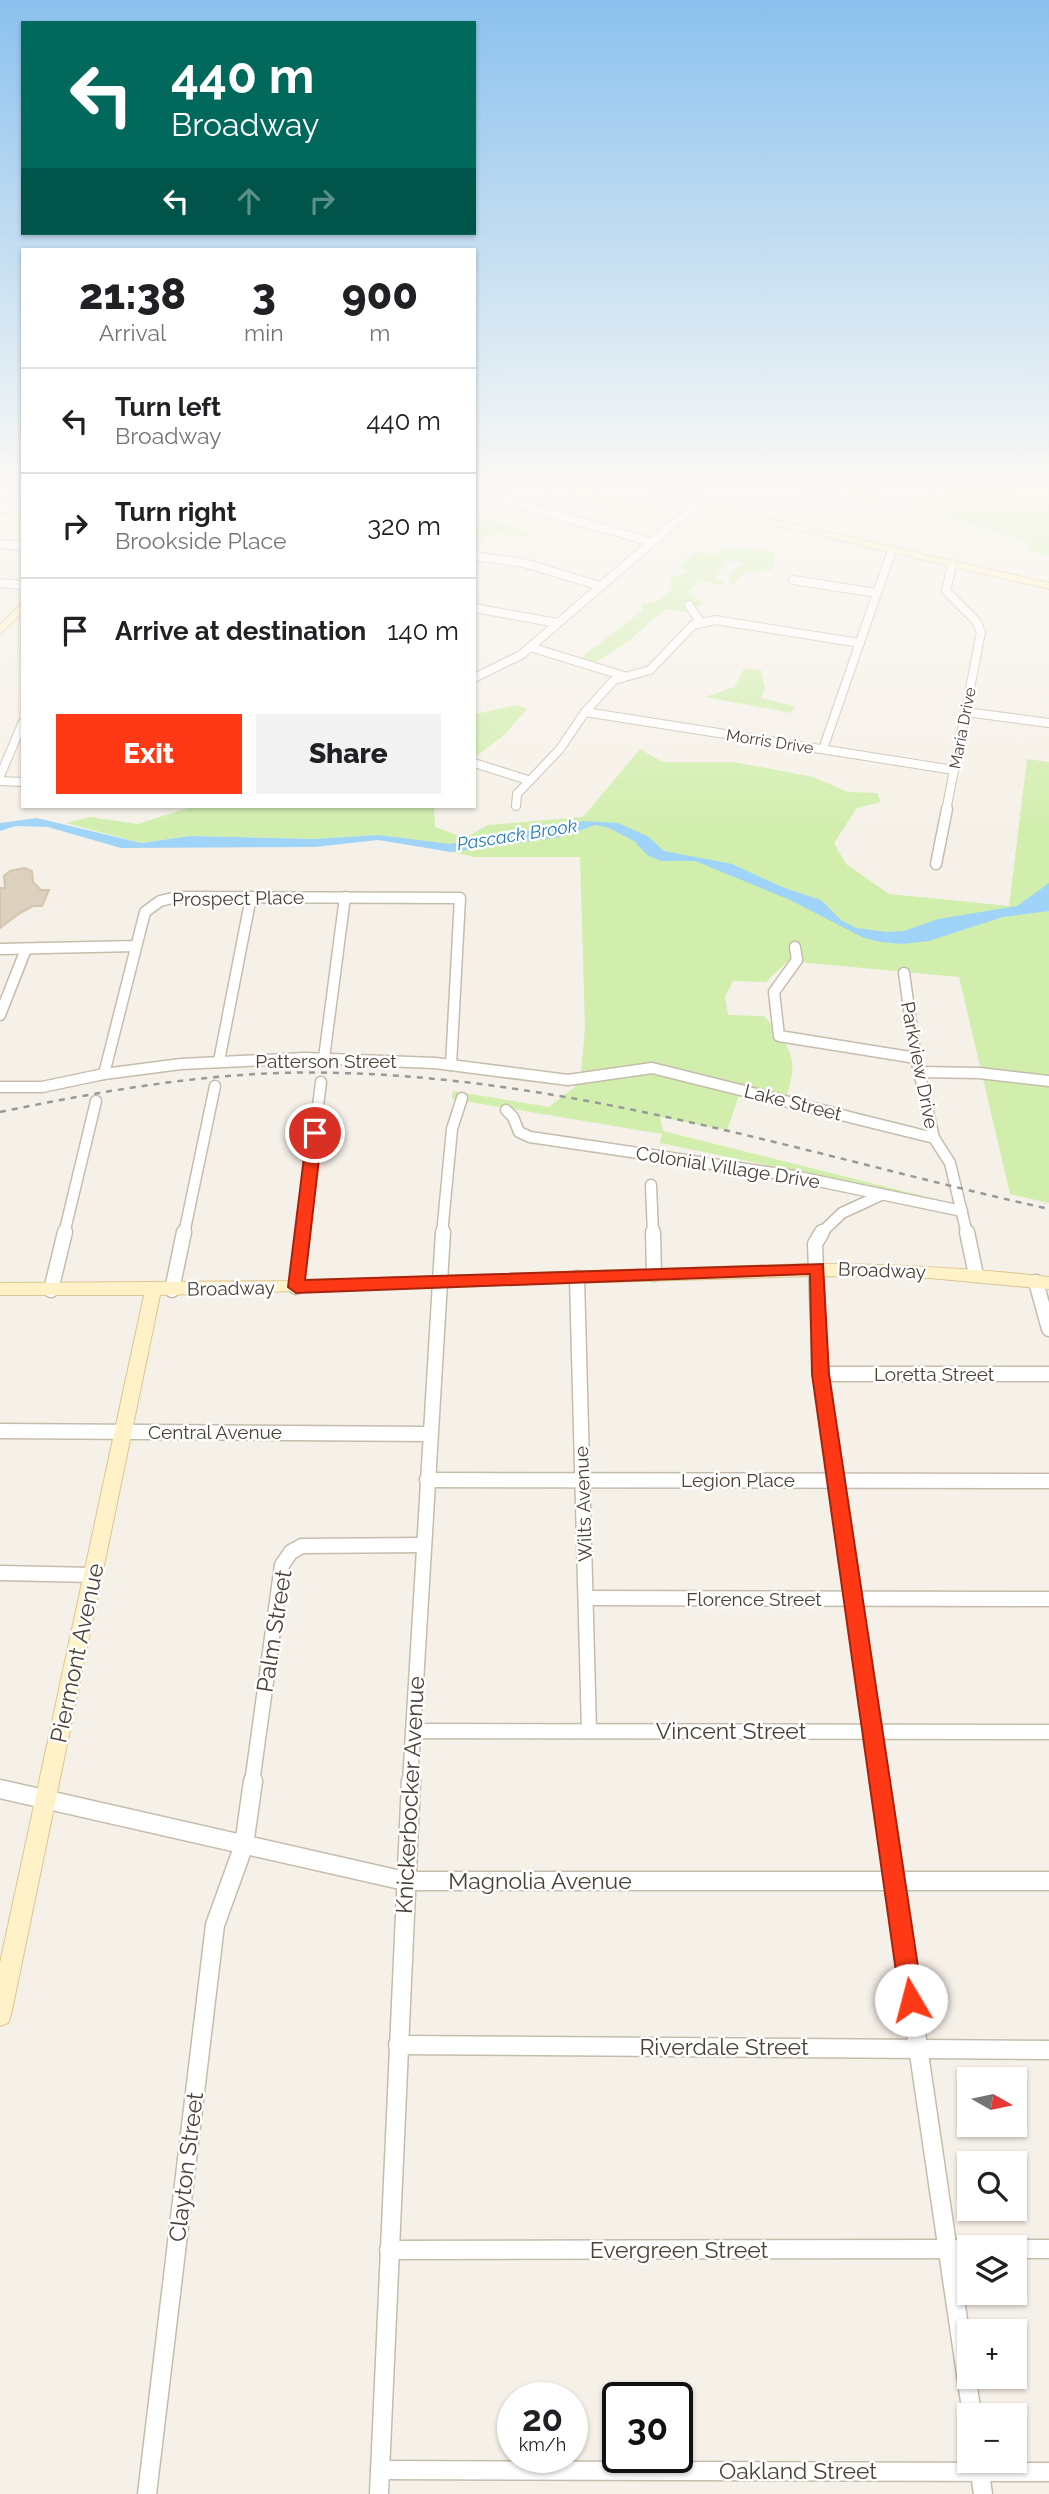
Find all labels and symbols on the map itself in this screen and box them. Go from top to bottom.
street label: Maria Drive [945,686,980,771]
street label: Morris Drive [725,725,815,758]
water label: Pascack Brook [455,815,579,854]
street label: Prospect Place [172,886,304,910]
street label: Parkview Drive [897,1000,943,1130]
street label: Patterson Street [255,1050,397,1072]
street label: Lake Street [742,1079,845,1125]
pin [285,1103,345,1163]
street label: Colonial Village Drive [634,1142,822,1192]
street label: Broadway [838,1257,926,1283]
street label: Broadway [187,1276,275,1300]
street label: Loretta Street [874,1363,995,1385]
street label: Central Avenue [148,1421,282,1443]
street label: Wilts Avenue [570,1446,596,1562]
street label: Legion Place [681,1469,795,1491]
street label: Piermont Avenue [44,1561,109,1745]
street label: Palm Street [250,1567,297,1694]
street label: Florence Street [686,1588,822,1610]
street label: Knickerbocker Avenue [390,1675,429,1914]
street label: Vincent Street [656,1717,807,1744]
street label: Magnolia Avenue [448,1867,632,1894]
position arrow [874,1963,948,2037]
street label: Riverdale Street [639,2033,809,2060]
north arrow [957,2067,1027,2137]
street label: Clayton Street [163,2090,208,2243]
street label: Evergreen Street [590,2236,769,2263]
speed limit sign: 30 [602,2382,693,2473]
street label: Oakland Street [719,2457,877,2484]

